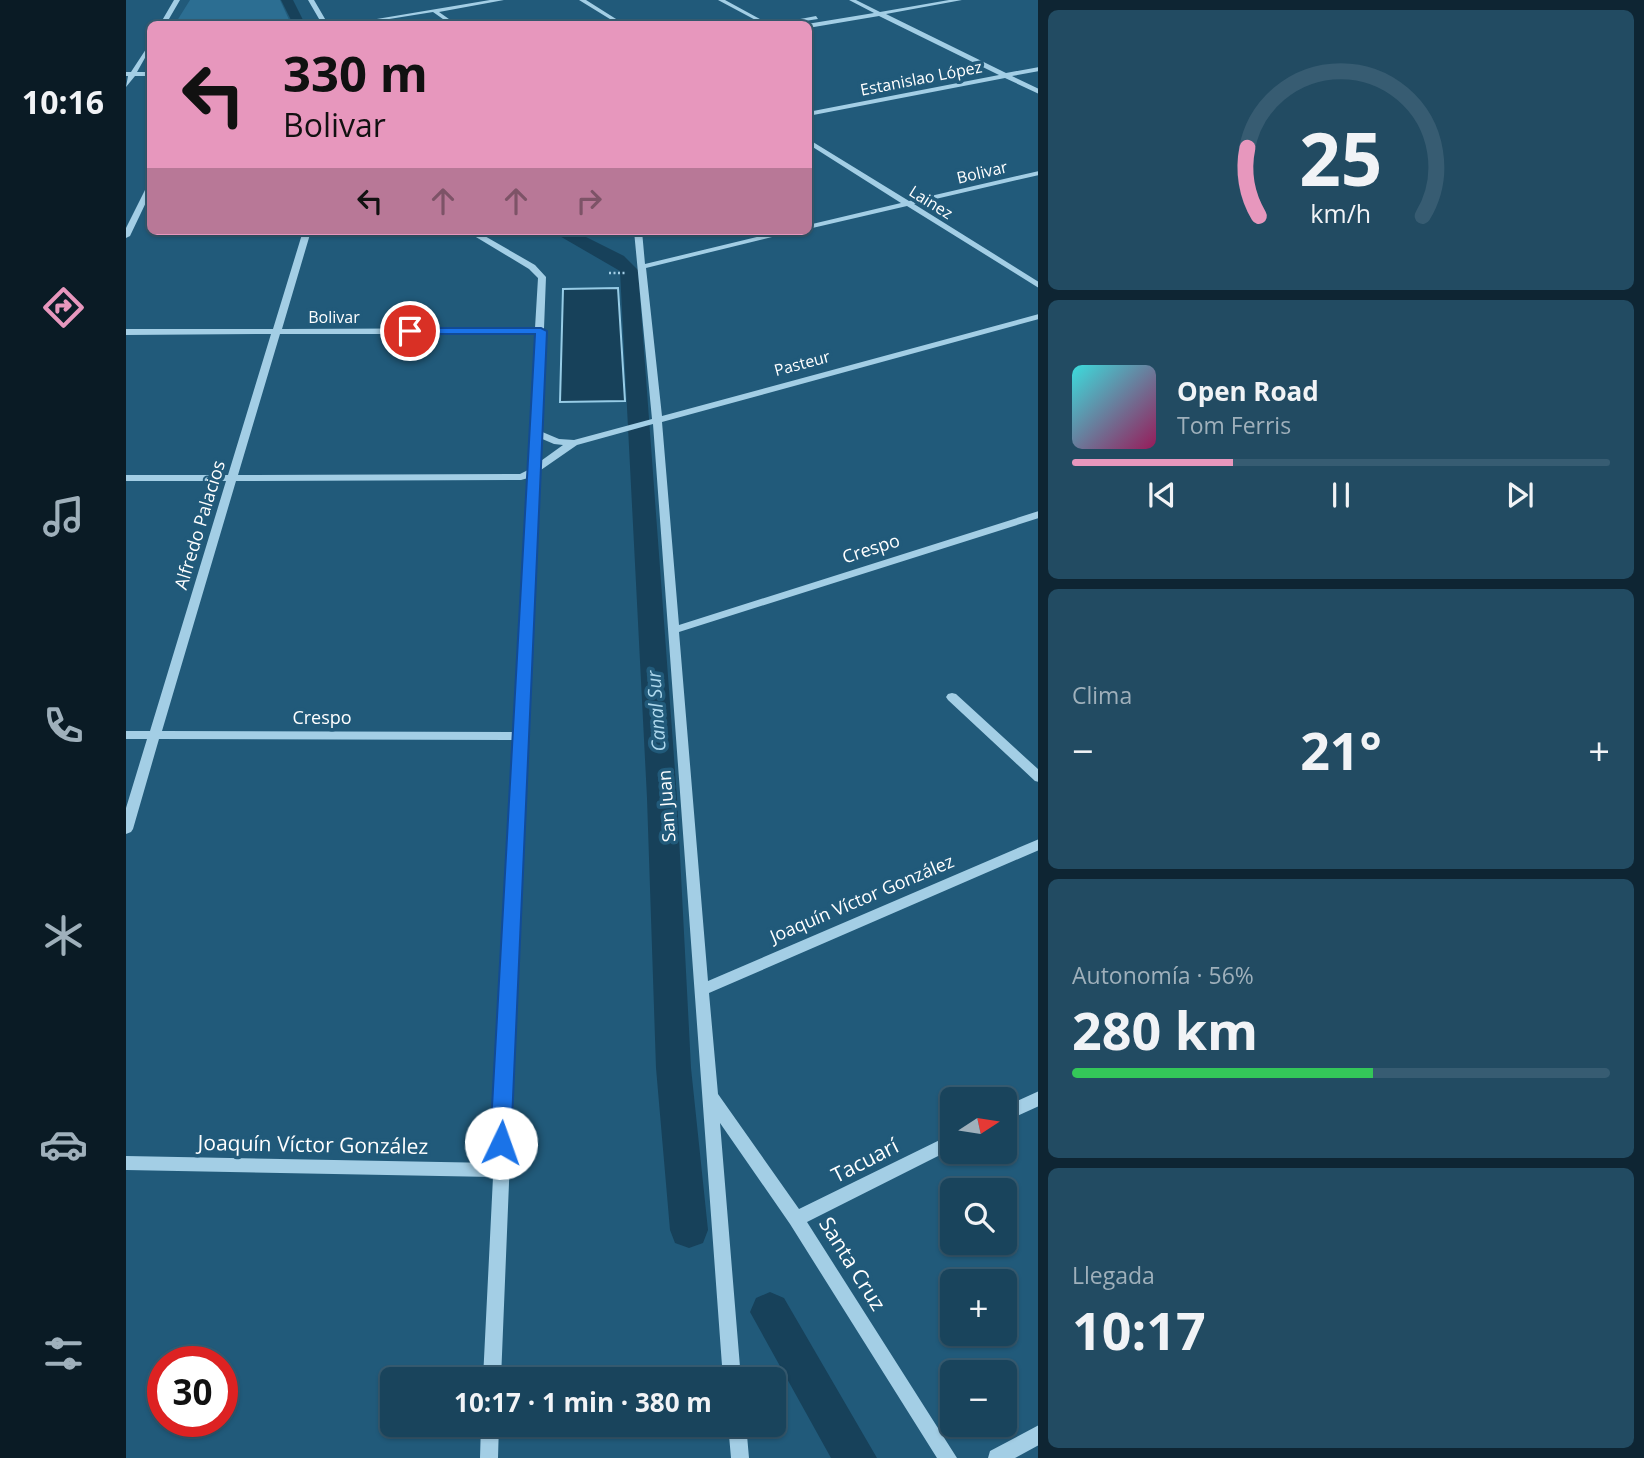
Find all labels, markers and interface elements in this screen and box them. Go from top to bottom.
text: 330 m [283,40,428,106]
icon: left [168,49,259,140]
street label: Estanislao López [858,55,984,101]
text: 10:16 [22,80,104,123]
text: Bolivar [283,103,386,146]
text: 25 [1299,108,1383,207]
street label: Bolivar [954,155,1010,189]
street label: Lainez [905,180,957,224]
icon: left [351,182,389,220]
icon: ahead [424,182,462,220]
icon: ahead [497,182,535,220]
icon: right [570,182,608,220]
text: km/h [1311,196,1371,230]
icon: directions [39,283,88,332]
pin [380,301,440,361]
street label: Bolivar [308,306,360,328]
icon: arrive [391,312,429,350]
street label: Pasteur [772,345,833,381]
text: Open Road [1177,373,1319,409]
text: Tom Ferris [1177,409,1291,441]
street label: Alfredo Palacios [168,457,230,592]
icon: previous [1143,476,1181,514]
icon: pause [1322,476,1360,514]
icon: next [1501,476,1539,514]
icon: music [39,492,88,541]
street label: Crespo [839,527,903,569]
water label: Canal Sur [640,668,672,752]
text: Clima [1072,679,1132,711]
icon: phone [39,701,88,750]
street label: Crespo [292,705,352,729]
text: 21° [1300,714,1382,785]
text: − [1072,724,1094,776]
text: + [1588,724,1610,776]
street label: San Juan [652,769,681,843]
street label: Joaquín Víctor González [764,848,957,949]
icon: climate [39,911,88,960]
text: Autonomía · 56% [1072,959,1254,991]
text: 280 km [1072,994,1258,1065]
north arrow [940,1087,1017,1164]
map controls [940,1087,1017,1437]
position arrow [464,1106,538,1180]
icon: car [39,1120,88,1169]
street label: Joaquín Víctor González [196,1128,429,1160]
street label: Tacuarí [826,1131,903,1189]
button: search [940,1178,1017,1255]
street label: Santa Cruz [813,1211,893,1316]
text: Llegada [1072,1259,1155,1291]
button: + [940,1269,1017,1346]
text: 10:17 [1072,1294,1206,1365]
icon: filters [39,1329,88,1378]
speed limit sign: 30 [147,1346,238,1437]
button: − [940,1360,1017,1437]
text: 10:17 · 1 min · 380 m [454,1384,712,1420]

